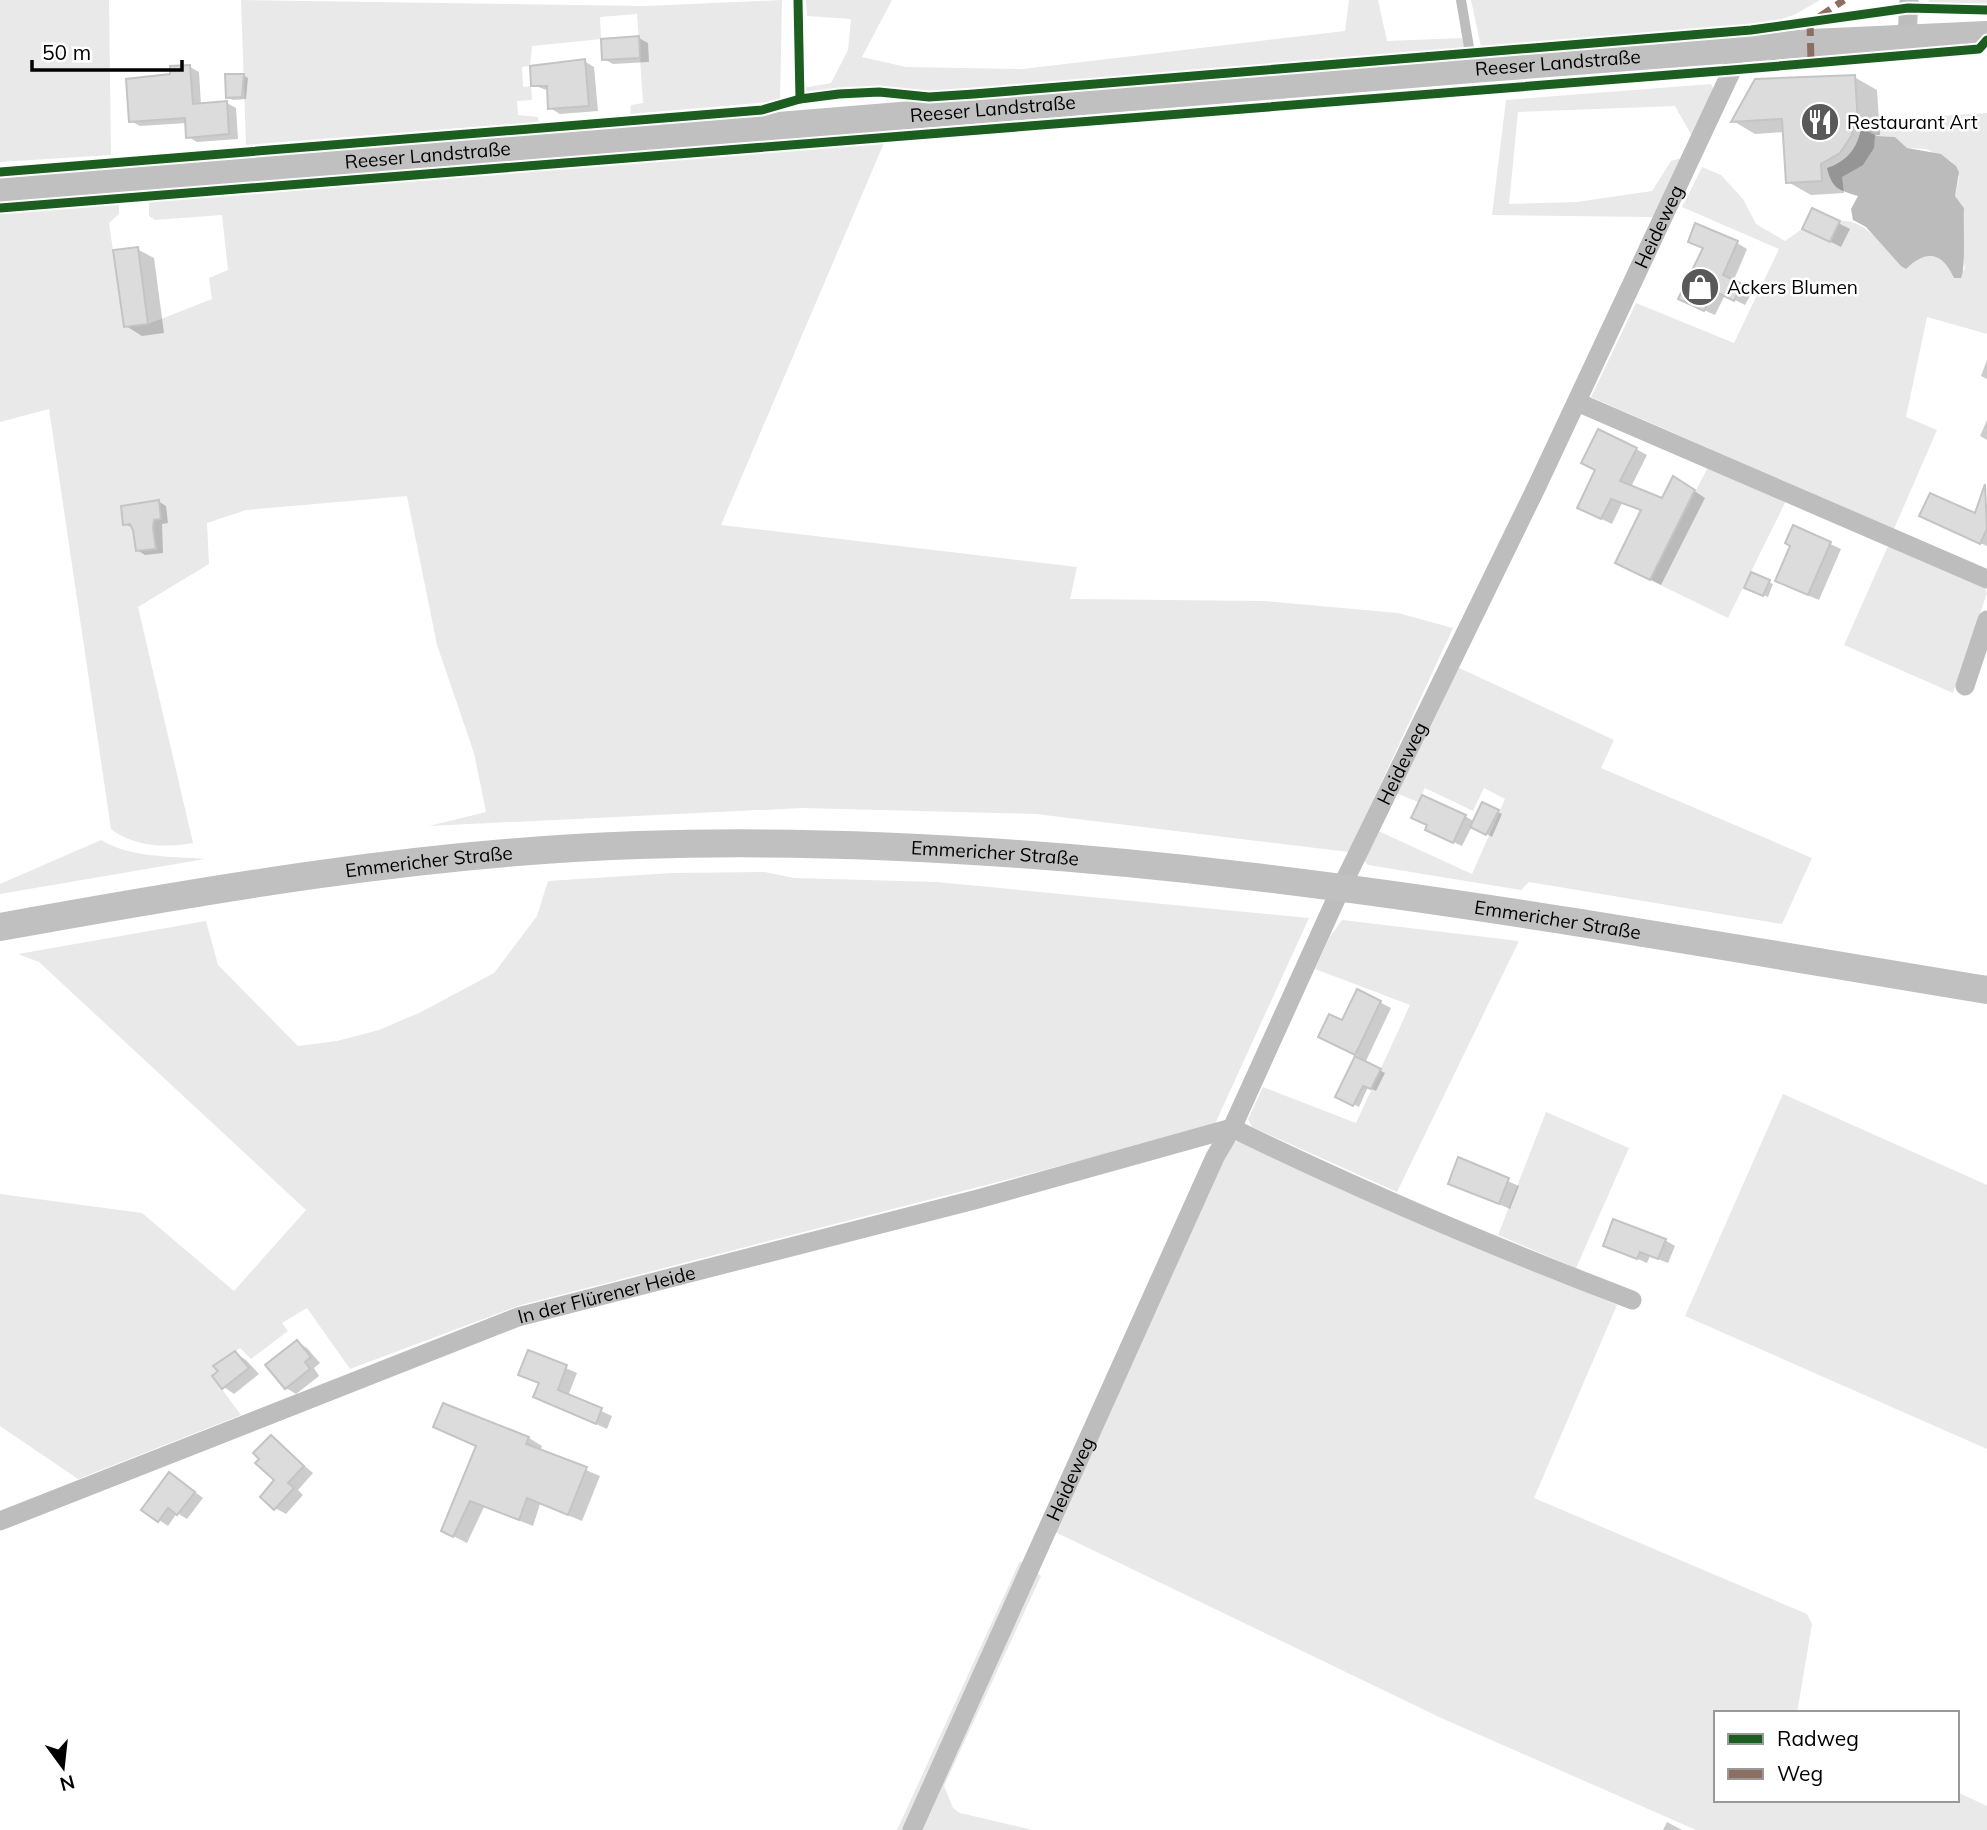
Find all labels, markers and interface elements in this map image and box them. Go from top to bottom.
scale bar [32,28,182,72]
text: 50 m [42,39,91,65]
street label: Reeser Landstraße [1474,44,1642,81]
street label: Reeser Landstraße [909,90,1076,127]
restaurant icon: Restaurant Art [1799,101,1841,143]
place label: Restaurant Art [1847,110,1978,134]
street label: Reeser Landstraße [344,136,511,174]
street label: Heideweg [1629,181,1688,272]
shop icon: Ackers Blumen [1679,266,1721,308]
place label: Ackers Blumen [1727,275,1858,299]
street label: Heideweg [1371,718,1432,809]
street label: Emmericher Straße [910,835,1080,871]
street label: Emmericher Straße [344,840,514,883]
street label: Emmericher Straße [1473,895,1643,944]
street label: In der Flürener Heide [515,1260,698,1329]
street label: Heideweg [1041,1433,1099,1525]
legend [1714,1711,1959,1802]
text: Radweg [1777,1725,1859,1751]
north arrow [28,1732,98,1802]
text: Weg [1777,1760,1823,1786]
text: N [57,1770,77,1797]

